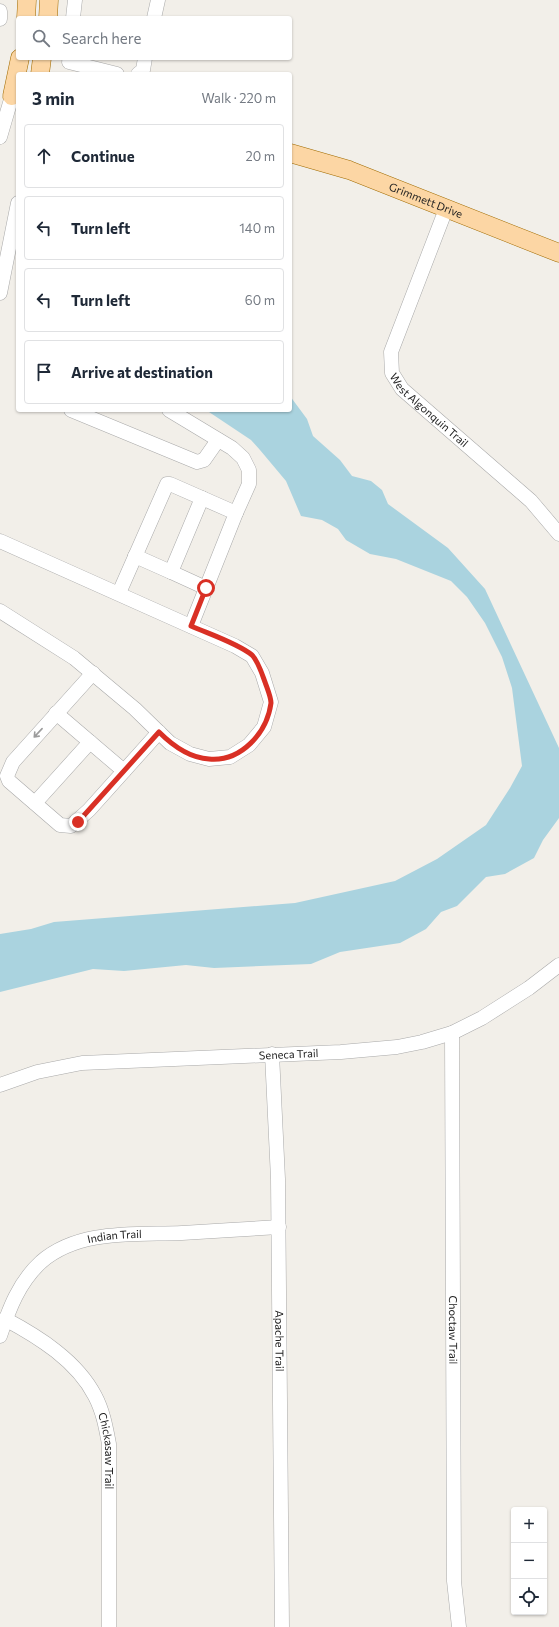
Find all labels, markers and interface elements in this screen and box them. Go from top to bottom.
search box [16,16,292,60]
icon: search [30,27,52,49]
text: Search here [62,29,141,47]
text: 3 min [32,88,75,109]
text: Walk · 220 m [202,90,276,106]
icon: ahead [33,145,55,167]
text: Continue [71,147,135,165]
text: 20 m [246,148,275,164]
street label: Grimmett Drive [387,180,465,220]
icon: left [33,217,55,239]
text: Turn left [71,219,130,237]
text: 140 m [239,220,275,236]
icon: left [33,289,55,311]
text: Turn left [71,291,130,309]
text: 60 m [245,292,275,308]
icon: arrive [33,361,55,383]
text: Arrive at destination [71,363,213,381]
street label: West Algonquin Trail [388,370,471,449]
route start [197,579,215,597]
one-way arrow [33,728,42,738]
route end [69,813,87,831]
street label: Seneca Trail [259,1046,319,1061]
street label: Indian Trail [86,1227,142,1245]
street label: Choctaw Trail [447,1296,460,1364]
street label: Apache Trail [273,1310,287,1372]
street label: Chickasaw Trail [96,1411,116,1489]
map controls [511,1507,547,1615]
button: + [511,1507,547,1543]
button: − [511,1543,547,1579]
button: locate [511,1579,547,1615]

